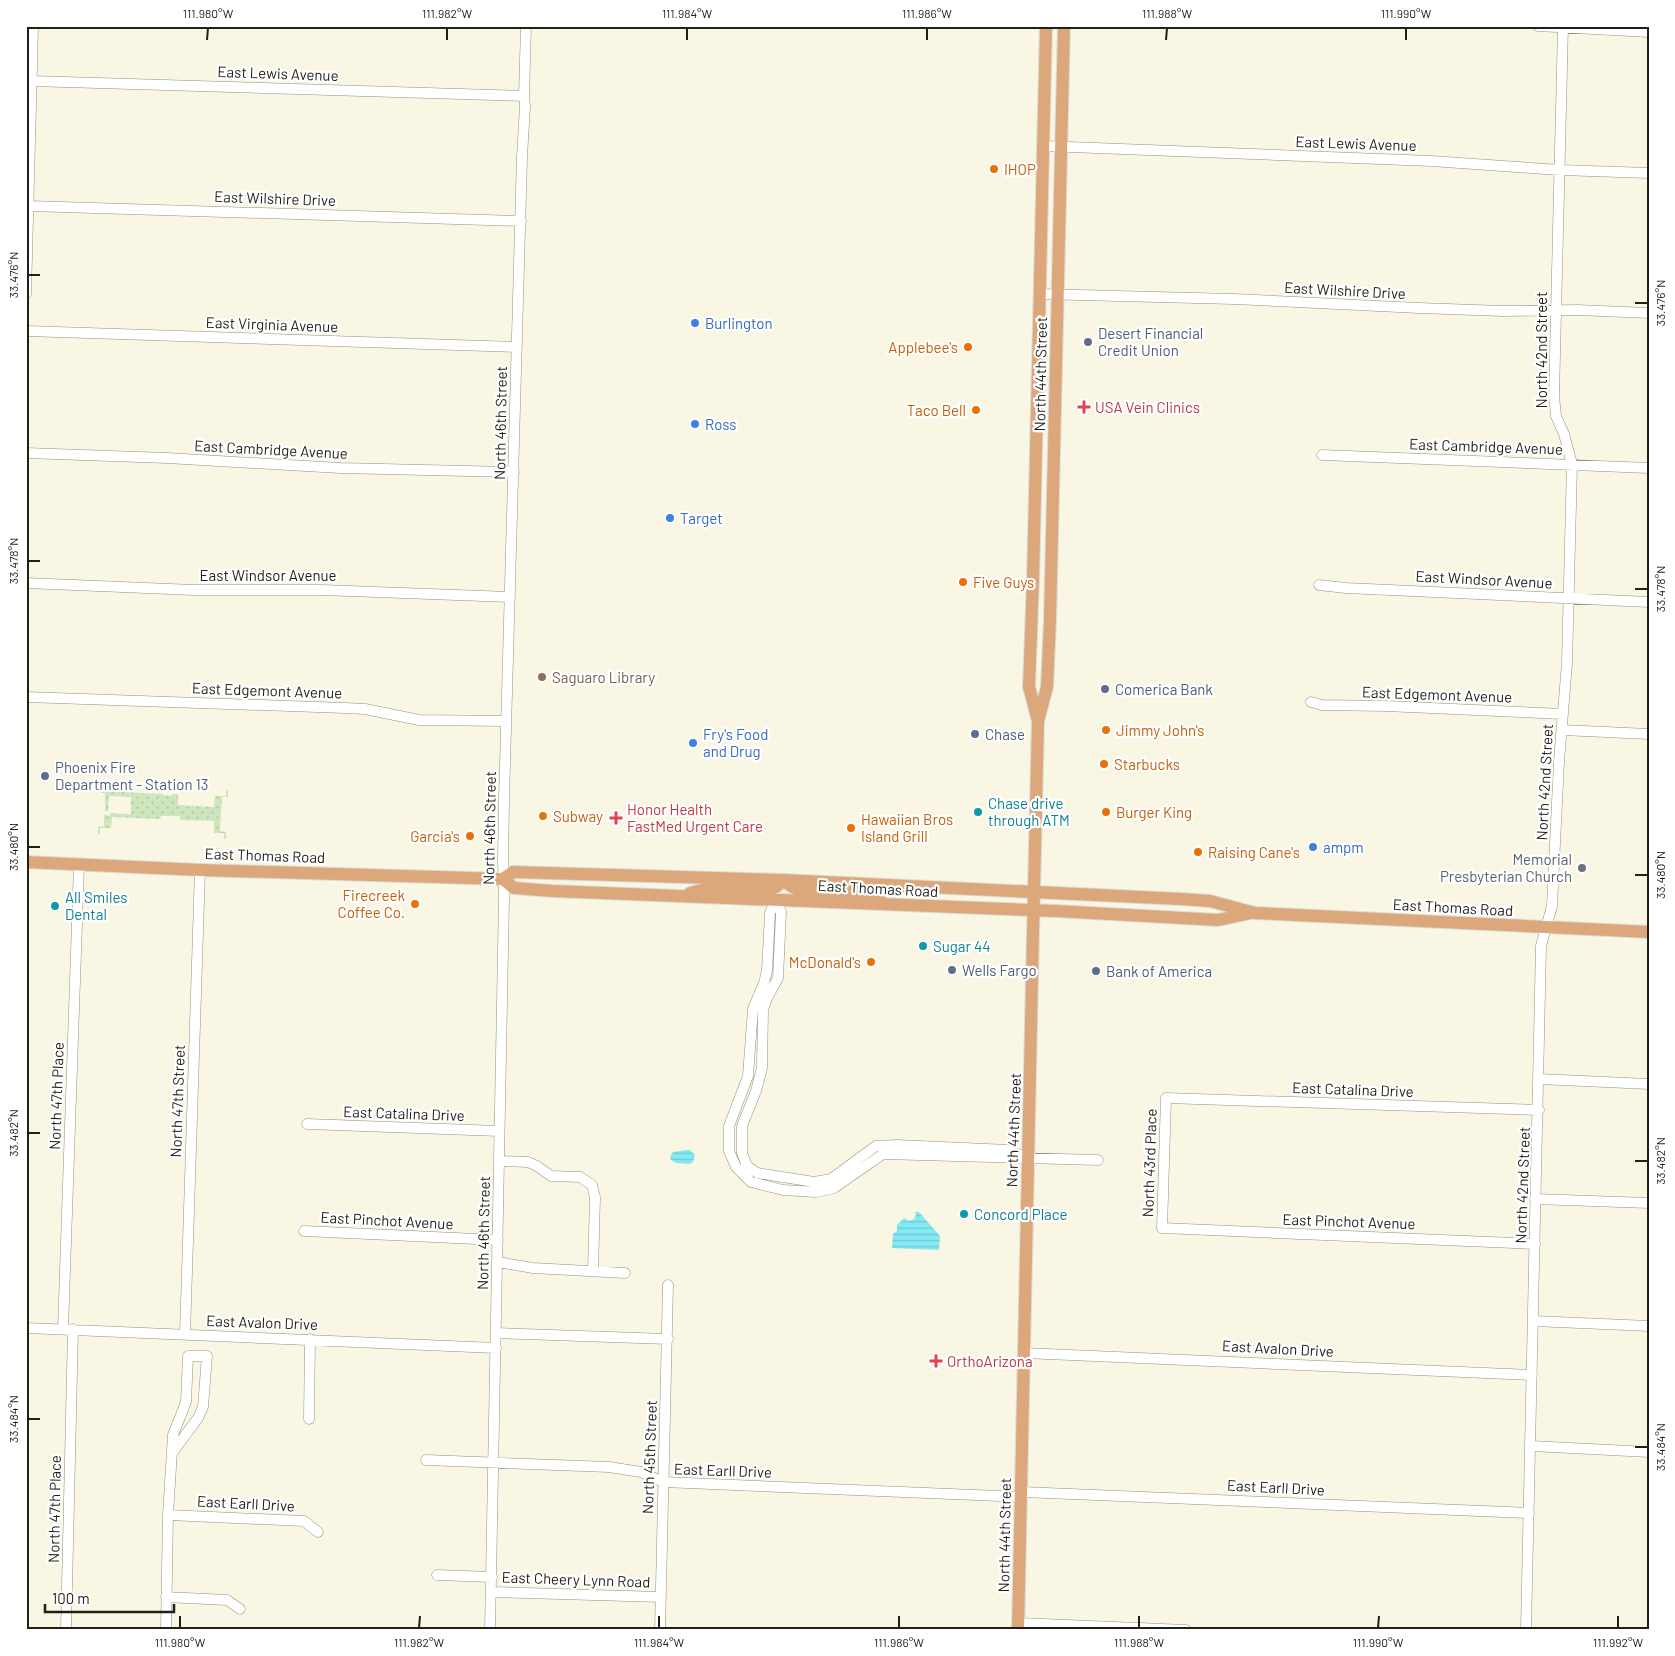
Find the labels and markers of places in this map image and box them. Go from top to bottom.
place label: IHOP [1004,160,1036,178]
marker: IHOP [988,163,1000,175]
place label: Burlington [705,314,773,332]
marker: Burlington [689,317,701,329]
place label: Desert Financial Credit Union [1098,324,1203,359]
marker: Desert Financial Credit Union [1082,336,1094,348]
place label: Applebee's [888,338,958,356]
marker: Applebee's [962,341,974,353]
place label: USA Vein Clinics [1095,398,1200,416]
marker: USA Vein Clinics [1077,400,1091,414]
place label: Taco Bell [907,401,966,419]
marker: Taco Bell [970,404,982,416]
place label: Ross [705,415,737,433]
marker: Ross [689,418,701,430]
place label: Target [680,509,723,527]
marker: Target [664,512,676,524]
place label: Five Guys [973,573,1034,591]
marker: Five Guys [957,576,969,588]
place label: Saguaro Library [552,668,655,686]
marker: Saguaro Library [536,671,548,683]
place label: Comerica Bank [1115,680,1213,698]
marker: Comerica Bank [1099,683,1111,695]
place label: Jimmy John's [1116,721,1204,739]
marker: Jimmy John's [1100,724,1112,736]
place label: Fry's Food and Drug [703,725,768,760]
place label: Chase [985,725,1025,743]
marker: Chase [969,728,981,740]
marker: Fry's Food and Drug [687,737,699,749]
place label: Starbucks [1114,755,1180,773]
place label: Phoenix Fire Department - Station 13 [55,758,208,793]
marker: Starbucks [1098,758,1110,770]
marker: Phoenix Fire Department - Station 13 [39,770,51,782]
place label: Chase drive through ATM [988,794,1070,829]
place label: Honor Health FastMed Urgent Care [627,800,763,835]
place label: Burger King [1116,803,1192,821]
marker: Chase drive through ATM [972,806,984,818]
marker: Burger King [1100,806,1112,818]
place label: Subway [553,807,603,825]
marker: Subway [537,810,549,822]
place label: Hawaiian Bros Island Grill [861,810,953,845]
marker: Honor Health FastMed Urgent Care [609,811,623,825]
marker: Hawaiian Bros Island Grill [845,822,857,834]
place label: Garcia's [410,827,460,845]
marker: Garcia's [464,830,476,842]
place label: ampm [1323,838,1364,856]
marker: ampm [1307,841,1319,853]
place label: Raising Cane's [1208,843,1300,861]
marker: Raising Cane's [1192,846,1204,858]
place label: Memorial Presbyterian Church [1440,850,1572,885]
marker: Memorial Presbyterian Church [1576,862,1588,874]
place label: Firecreek Coffee Co. [338,886,405,921]
place label: All Smiles Dental [65,888,128,923]
marker: Firecreek Coffee Co. [409,898,421,910]
marker: All Smiles Dental [49,900,61,912]
place label: Sugar 44 [933,937,990,955]
marker: Sugar 44 [917,940,929,952]
place label: McDonald's [789,953,861,971]
marker: McDonald's [865,956,877,968]
place label: Wells Fargo [962,961,1037,979]
place label: Bank of America [1106,962,1212,980]
marker: Wells Fargo [946,964,958,976]
marker: Bank of America [1090,965,1102,977]
place label: Concord Place [974,1205,1068,1223]
marker: Concord Place [958,1208,970,1220]
place label: OrthoArizona [947,1352,1033,1370]
marker: OrthoArizona [929,1354,943,1368]

